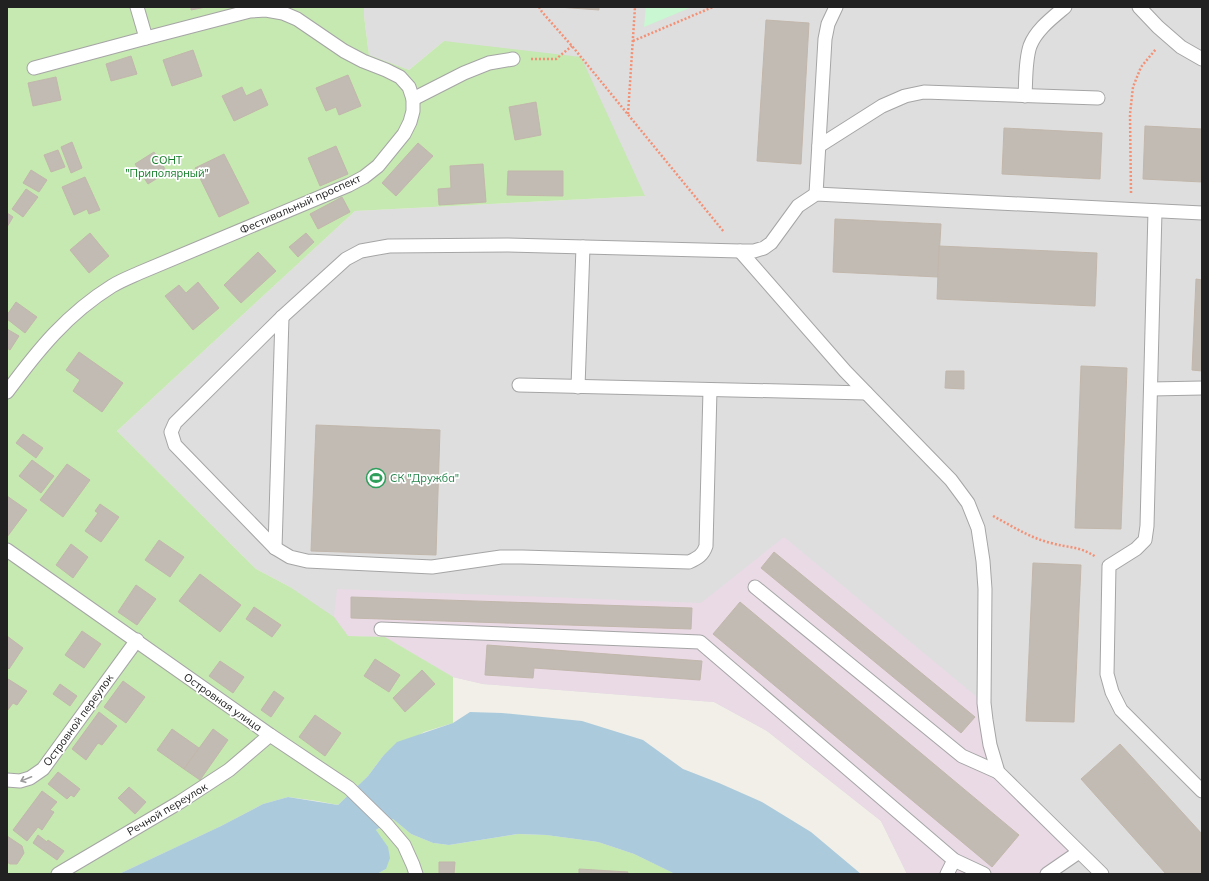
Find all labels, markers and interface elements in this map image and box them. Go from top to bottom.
park label: СОНТ "Приполярный" [125,153,209,180]
street label: Фестивальный проспект [237,171,363,237]
sports icon: СК "Дружба" [365,467,387,489]
place label: СК "Дружба" [390,471,459,485]
street label: Островная улица [181,670,265,734]
street label: Островной переулок [40,671,116,769]
one-way arrow [20,775,32,783]
street label: Речной переулок [124,779,210,839]

